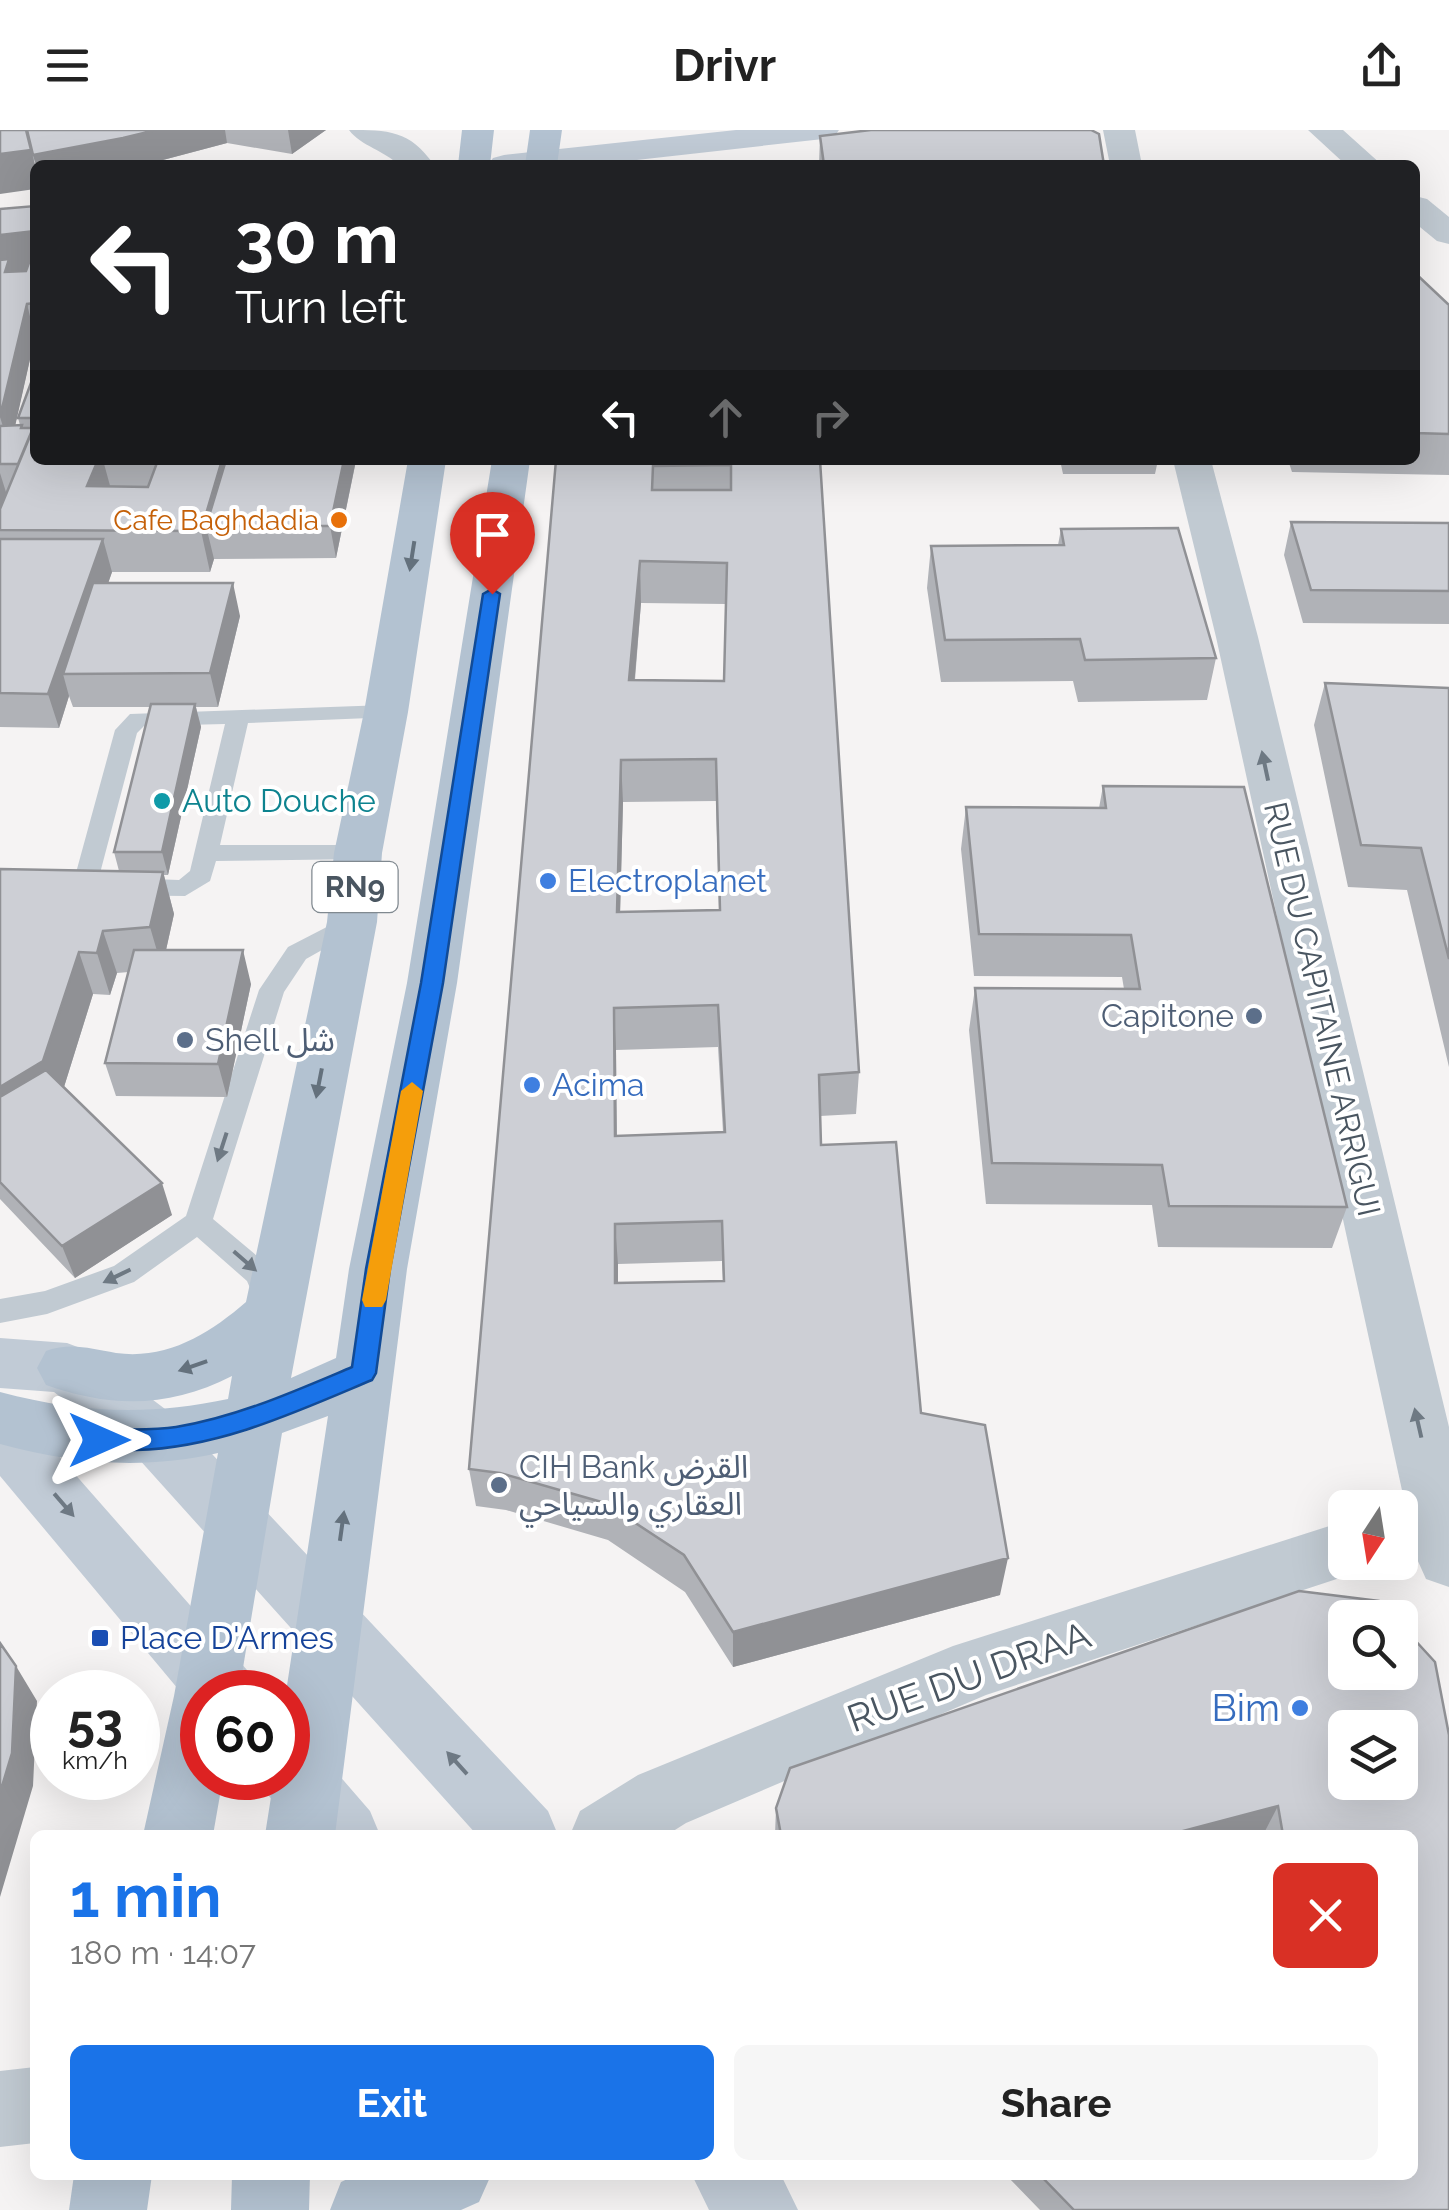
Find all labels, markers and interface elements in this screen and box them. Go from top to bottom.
icon: menu [40,38,95,93]
icon: share [1354,38,1409,93]
text: Drivr [673,39,776,92]
text: 30 m [235,197,399,279]
icon: left [70,200,200,330]
text: Turn left [235,281,407,334]
icon: left [593,390,648,445]
icon: ahead [698,390,753,445]
icon: right [803,390,858,445]
pin [450,492,535,595]
place label: Cafe Baghdadia [113,504,319,537]
icon: arrive [465,507,520,562]
marker: Cafe Baghdadia [328,509,350,531]
one-way arrow [403,541,419,572]
one-way arrow [1257,750,1272,781]
place label: Auto Douche [182,782,376,819]
marker: Auto Douche [151,790,173,812]
street label: RUE DU CAPITAINE ARRIGUI [1257,798,1388,1219]
road number: RN9 [312,862,398,912]
place label: Electroplanet [568,862,767,899]
marker: Electroplanet [537,870,559,892]
place label: Capitone [1101,997,1234,1034]
marker: Capitone [1243,1005,1265,1027]
place label: Shell شل [205,1021,335,1058]
marker: Shell شل [174,1029,196,1051]
place label: Acima [552,1066,645,1103]
one-way arrow [310,1068,326,1099]
marker: Acima [521,1074,543,1096]
one-way arrow [214,1132,229,1163]
one-way arrow [232,1250,257,1272]
one-way arrow [103,1268,132,1285]
one-way arrow [177,1360,207,1375]
position arrow [47,1388,151,1492]
one-way arrow [1410,1407,1425,1438]
place label: CIH Bank القرض العقاري والسياحي [519,1448,748,1528]
marker: CIH Bank القرض العقاري والسياحي [488,1474,510,1496]
north arrow [1328,1490,1418,1580]
map controls [1328,1490,1418,1800]
one-way arrow [52,1493,74,1518]
one-way arrow [334,1510,350,1542]
button: search [1328,1600,1418,1690]
street label: RUE DU DRAA [841,1612,1097,1741]
place label: Place D'Armes [120,1619,334,1656]
marker: Place D'Armes [89,1627,111,1649]
speed limit sign: 60 [180,1670,310,1800]
place label: Bim [1211,1685,1280,1730]
text: 53 [67,1693,123,1752]
marker: Bim [1289,1697,1311,1719]
button: layers [1328,1710,1418,1800]
text: km/h [62,1745,128,1775]
one-way arrow [446,1751,469,1775]
text: 1 min [70,1861,221,1931]
button: close [1273,1863,1378,1968]
text: 180 m · 14:07 [70,1934,256,1971]
button: Exit [70,2045,714,2160]
button: Share [734,2045,1378,2160]

